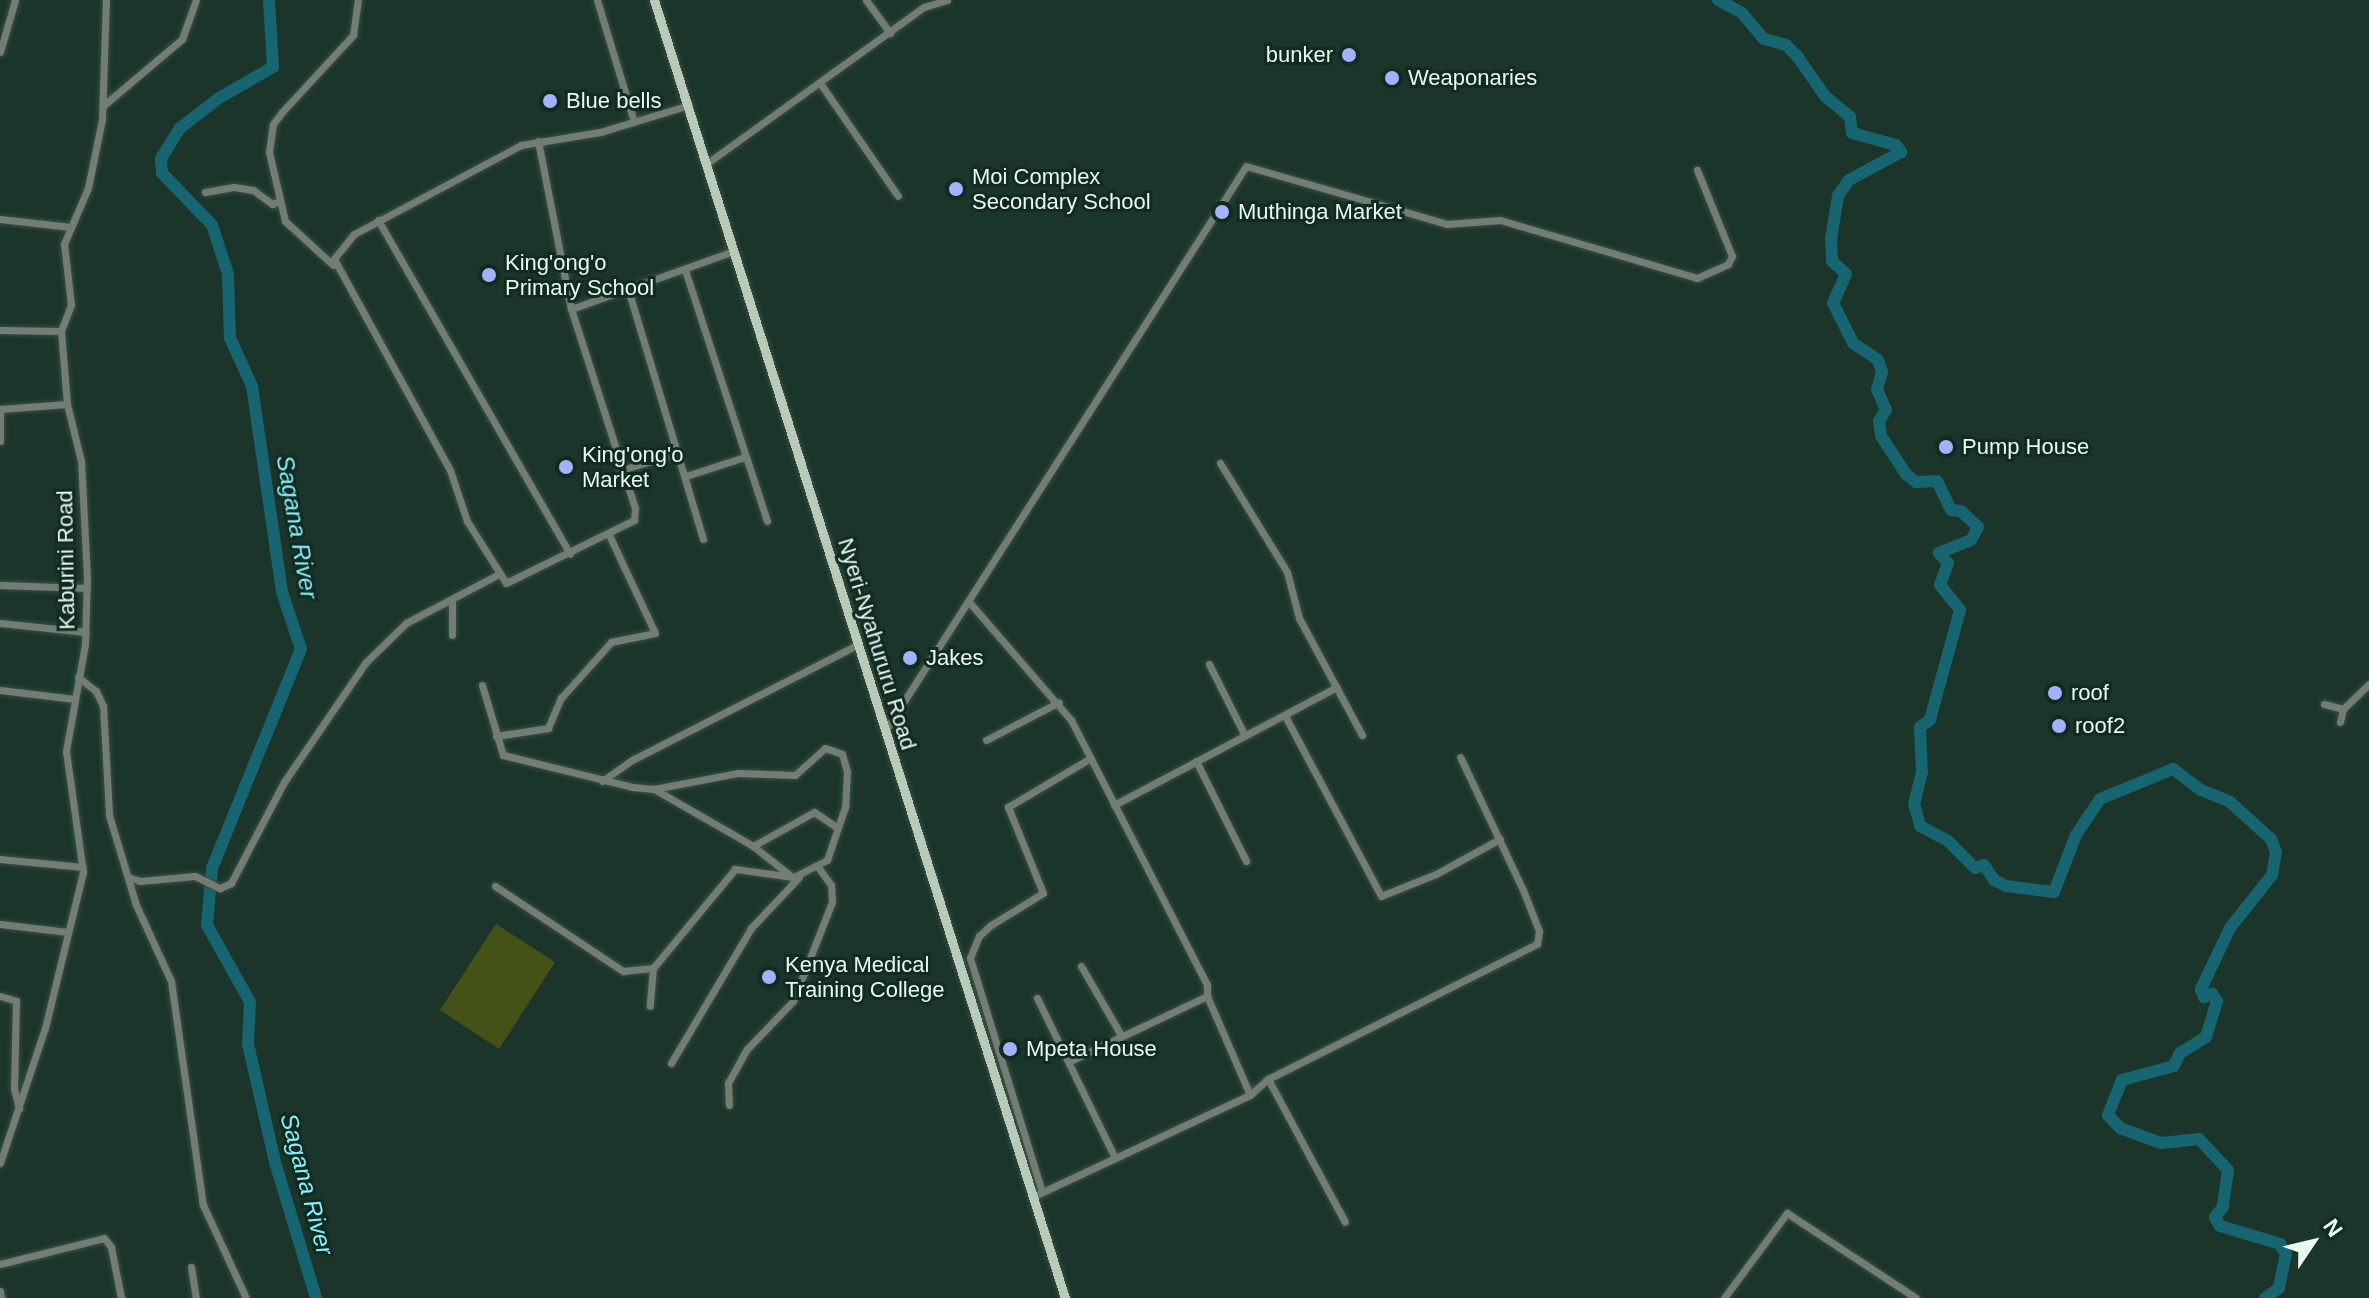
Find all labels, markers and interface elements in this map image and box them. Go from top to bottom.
place label: bunker [1266,42,1333,68]
marker: bunker [1340,46,1358,64]
place label: Weaponaries [1408,65,1537,91]
marker: Weaponaries [1383,69,1401,87]
place label: Blue bells [566,88,661,114]
marker: Blue bells [541,92,559,110]
place label: Moi Complex Secondary School [972,163,1151,214]
marker: Moi Complex Secondary School [947,180,965,198]
place label: Muthinga Market [1238,199,1402,225]
marker: Muthinga Market [1213,203,1231,221]
place label: King'ong'o Primary School [505,249,654,300]
marker: King'ong'o Primary School [480,266,498,284]
place label: Pump House [1962,434,2089,460]
marker: Pump House [1937,438,1955,456]
place label: King'ong'o Market [582,441,683,492]
water label: Sagana River [270,453,324,601]
marker: King'ong'o Market [557,458,575,476]
street label: Kaburini Road [52,490,80,630]
street label: Nyeri-Nyahururu Road [832,535,922,753]
place label: Jakes [926,645,983,671]
marker: Jakes [901,649,919,667]
place label: roof [2071,680,2109,706]
marker: roof [2046,684,2064,702]
place label: roof2 [2075,713,2125,739]
marker: roof2 [2050,717,2068,735]
place label: Kenya Medical Training College [785,951,944,1002]
marker: Kenya Medical Training College [760,968,778,986]
place label: Mpeta House [1026,1036,1157,1062]
marker: Mpeta House [1001,1040,1019,1058]
water label: Sagana River [274,1110,340,1258]
north arrow [2273,1202,2353,1282]
text: N [2318,1214,2348,1242]

